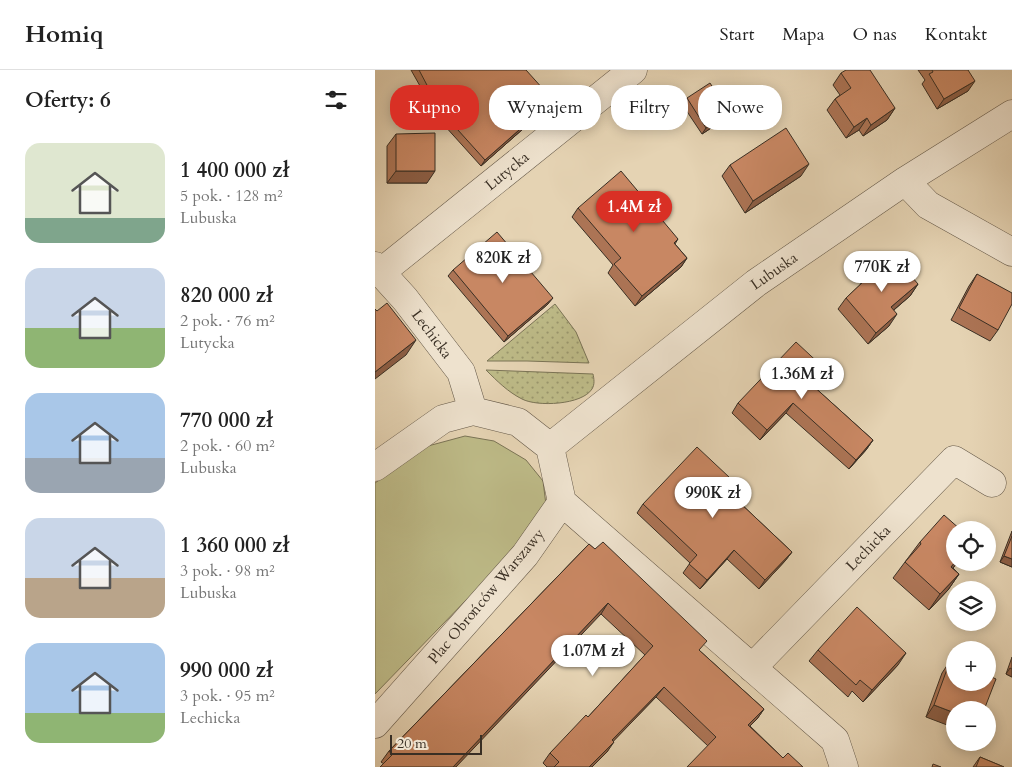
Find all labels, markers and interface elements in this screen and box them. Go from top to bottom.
text: Homiq [25,18,104,51]
text: Start [720,22,754,47]
text: Mapa [782,22,824,47]
text: O nas [852,22,897,47]
text: Kontakt [925,22,987,47]
chip: Kupno [390,85,479,130]
chip: Wynajem [489,85,601,130]
chip: Filtry [611,85,688,130]
chip: Nowe [698,85,782,130]
text: Oferty: 6 [25,86,111,115]
icon: filters [322,86,350,114]
street label: Lutycka [481,147,534,195]
text: 1 400 000 zł [180,156,289,185]
icon: home [65,163,125,223]
text: 5 pok. · 128 m² [180,185,283,207]
pin: 1.4M zł [588,190,680,233]
text: 1.4M zł [607,196,661,218]
text: Lubuska [180,207,237,229]
pin: 820K zł [457,242,549,284]
text: 820K zł [476,247,530,269]
street label: Lubuska [747,247,802,294]
pin: 770K zł [836,250,928,293]
text: 770K zł [855,256,909,278]
text: 820 000 zł [180,281,273,310]
icon: home [65,288,125,348]
street label: Lechicka [407,305,457,363]
text: 2 pok. · 76 m² [180,310,275,332]
text: Lutycka [180,332,235,354]
pin: 1.36M zł [750,358,854,400]
text: 1.36M zł [771,363,833,385]
text: 770 000 zł [180,406,273,435]
icon: home [65,413,125,473]
text: 2 pok. · 60 m² [180,435,275,457]
text: Lubuska [180,457,237,479]
pin: 990K zł [667,476,759,519]
text: 990K zł [686,482,740,504]
street label: Lechicka [841,520,895,575]
map controls [946,521,996,751]
button: locate [946,521,996,571]
street label: Plac Obrońców Warszawy [423,524,549,668]
text: 1 360 000 zł [180,531,289,560]
icon: home [65,538,125,598]
text: 3 pok. · 98 m² [180,560,275,582]
button: layers [946,581,996,631]
text: Lubuska [180,582,237,604]
pin: 1.07M zł [541,634,645,677]
text: 1.07M zł [562,640,624,662]
button: + [946,641,996,691]
text: 990 000 zł [180,656,273,685]
icon: home [65,663,125,723]
text: 3 pok. · 95 m² [180,685,275,707]
button: − [946,701,996,751]
text: Lechicka [180,707,240,729]
scale bar [390,732,483,755]
text: 20 m [397,734,427,753]

